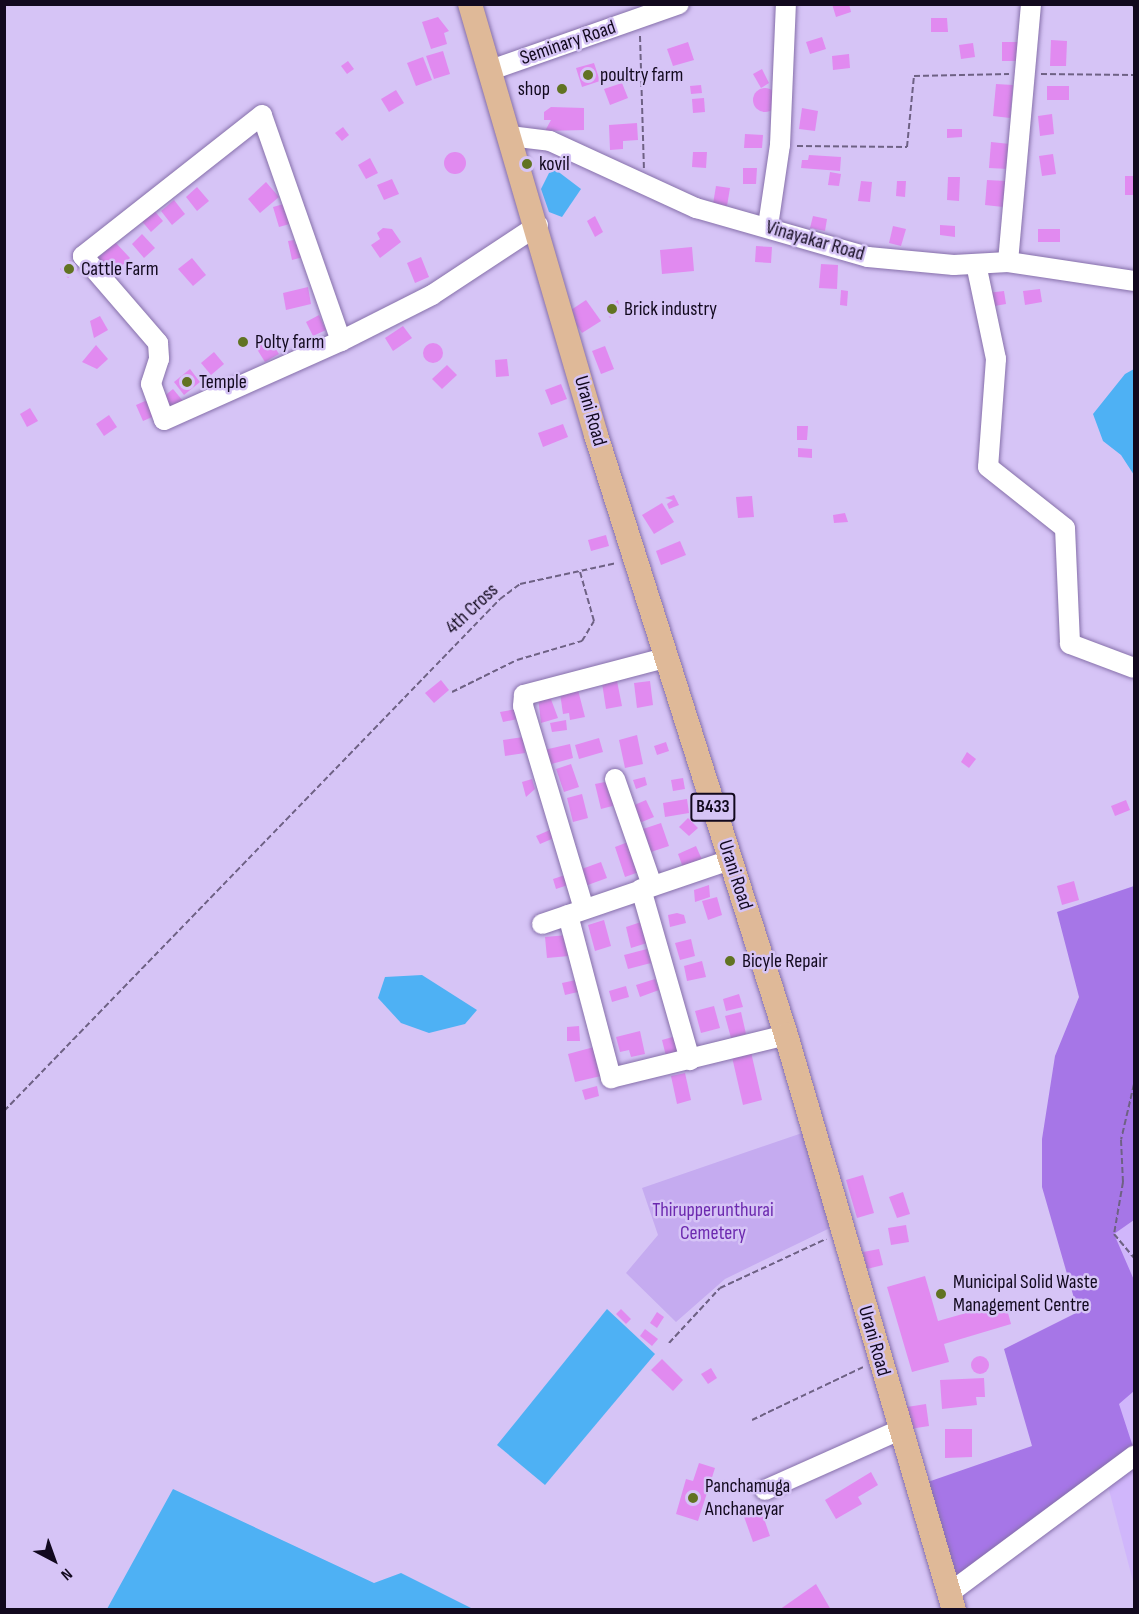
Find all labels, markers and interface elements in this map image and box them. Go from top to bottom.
street label: Seminary Road [517,15,619,71]
place label: poultry farm [600,63,683,87]
marker: poultry farm [581,68,595,82]
place label: shop [518,77,550,101]
marker: shop [555,82,569,96]
place label: kovil [539,152,570,176]
marker: kovil [520,157,534,171]
street label: Vinayakar Road [763,215,867,267]
place label: Cattle Farm [81,257,159,281]
marker: Cattle Farm [62,262,76,276]
place label: Brick industry [624,297,717,321]
marker: Brick industry [605,302,619,316]
place label: Polty farm [255,330,324,354]
marker: Polty farm [236,335,250,349]
place label: Temple [199,370,247,394]
street label: Urani Road [569,373,611,449]
marker: Temple [180,375,194,389]
street label: 4th Cross [441,579,503,639]
road number: B433 [689,792,737,822]
street label: Urani Road [712,837,758,913]
place label: Bicyle Repair [742,949,828,973]
marker: Bicyle Repair [723,954,737,968]
park label: Thirupperunthurai Cemetery [652,1199,774,1246]
place label: Municipal Solid Waste Management Centre [953,1270,1098,1317]
marker: Municipal Solid Waste Management Centre [934,1287,948,1301]
street label: Urani Road [853,1303,895,1379]
place label: Panchamuga Anchaneyar [705,1474,790,1521]
marker: Panchamuga Anchaneyar [686,1491,700,1505]
north arrow [24,1530,84,1590]
text: N [57,1564,76,1584]

